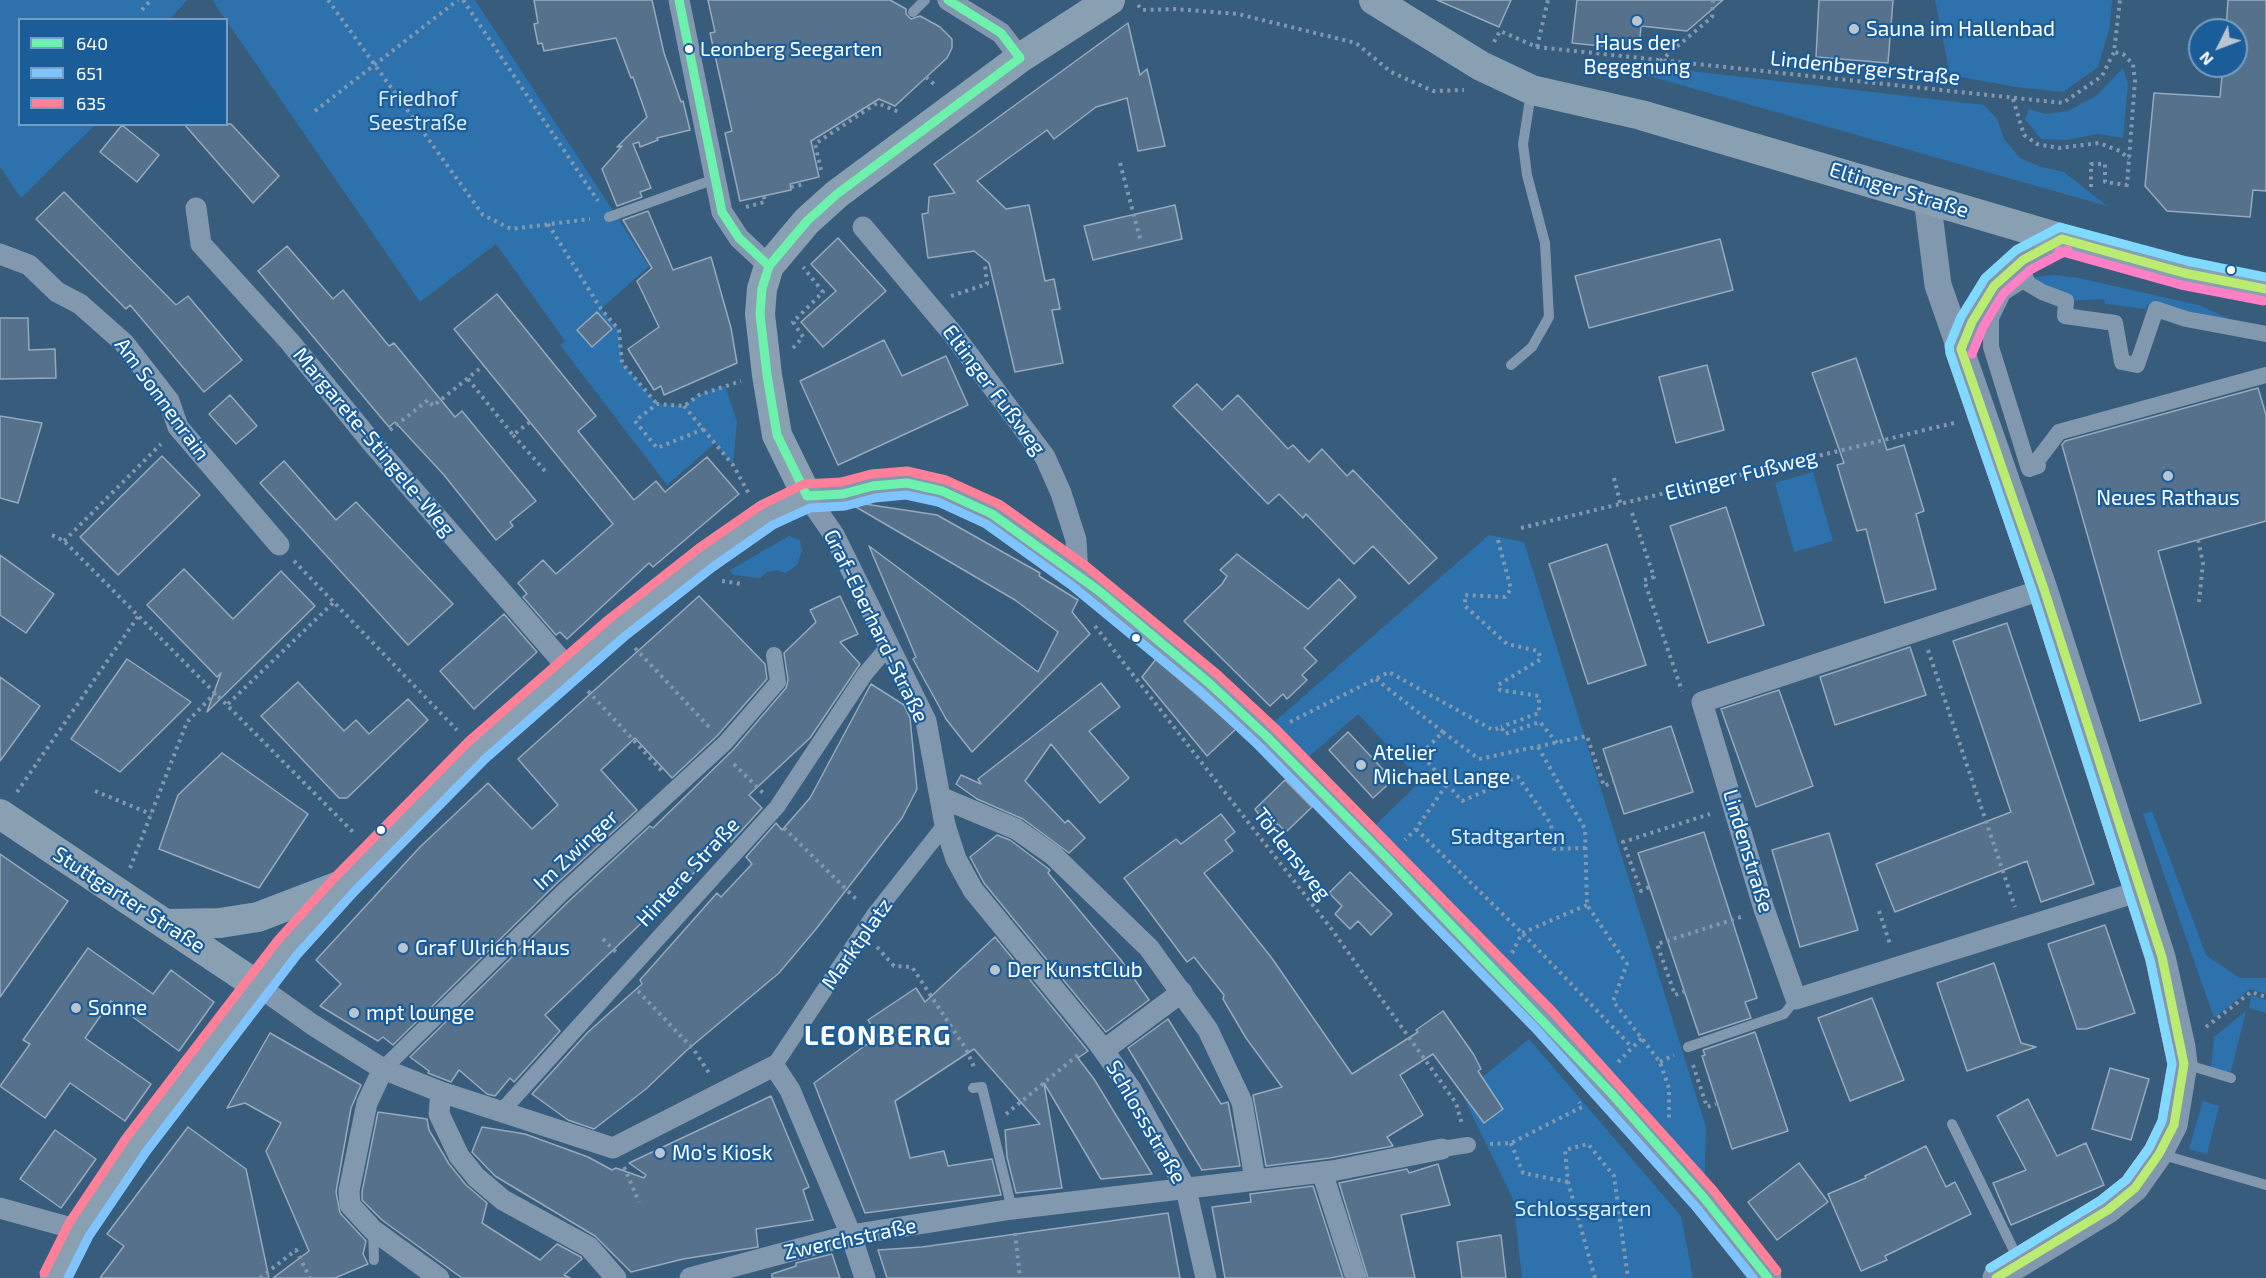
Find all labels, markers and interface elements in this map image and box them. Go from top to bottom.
marker: Haus der Begegnung [1630,14,1644,28]
place label: Sauna im Hallenbad [1866,16,2055,42]
legend [18,18,228,126]
north arrow [2188,18,2248,78]
marker: Sauna im Hallenbad [1847,22,1861,36]
place label: Haus der Begegnung [1583,30,1691,80]
text: 640 [76,32,108,54]
place label: Leonberg Seegarten [700,37,882,61]
marker: Leonberg Seegarten [683,43,695,55]
street label: Lindenbergerstraße [1769,46,1961,90]
text: N [2195,48,2217,70]
text: 651 [76,62,103,84]
park label: Friedhof Seestraße [369,86,467,136]
text: 635 [76,92,106,114]
street label: Eltinger Straße [1826,157,1972,223]
unlabelled marker [2225,264,2237,276]
street label: Eltinger Fußweg [937,320,1051,460]
street label: Am Sonnenrain [109,333,215,465]
street label: Margarete-Stingele-Weg [288,343,460,541]
street label: Eltinger Fußweg [1662,444,1820,506]
marker: Neues Rathaus [2161,469,2175,483]
place label: Neues Rathaus [2096,485,2240,511]
street label: Graf-Eberhard-Straße [818,525,934,727]
unlabelled marker [1130,632,1142,644]
place label: Atelier Michael Lange [1373,740,1510,790]
marker: Atelier Michael Lange [1354,758,1368,772]
street label: Lindenstraße [1717,786,1779,916]
street label: Törlensweg [1248,803,1336,905]
street label: Im Zwinger [529,805,623,895]
street label: Hintere Straße [631,812,745,932]
unlabelled marker [375,824,387,836]
park label: Stadtgarten [1451,824,1565,850]
street label: Stuttgarter Straße [48,841,210,959]
street label: Marktplatz [816,893,898,995]
place label: Graf Ulrich Haus [415,935,570,961]
marker: Graf Ulrich Haus [396,941,410,955]
place label: Der KunstClub [1007,957,1143,983]
marker: Der KunstClub [988,963,1002,977]
place label: Sonne [88,995,147,1021]
place label: mpt lounge [366,1000,474,1026]
marker: Sonne [69,1001,83,1015]
marker: mpt lounge [347,1006,361,1020]
district label: LEONBERG [804,1020,952,1052]
street label: Schlossstraße [1101,1056,1191,1188]
place label: Mo's Kiosk [672,1140,773,1166]
marker: Mo's Kiosk [653,1146,667,1160]
park label: Schlossgarten [1515,1196,1651,1222]
street label: Zwerchstraße [781,1213,919,1265]

